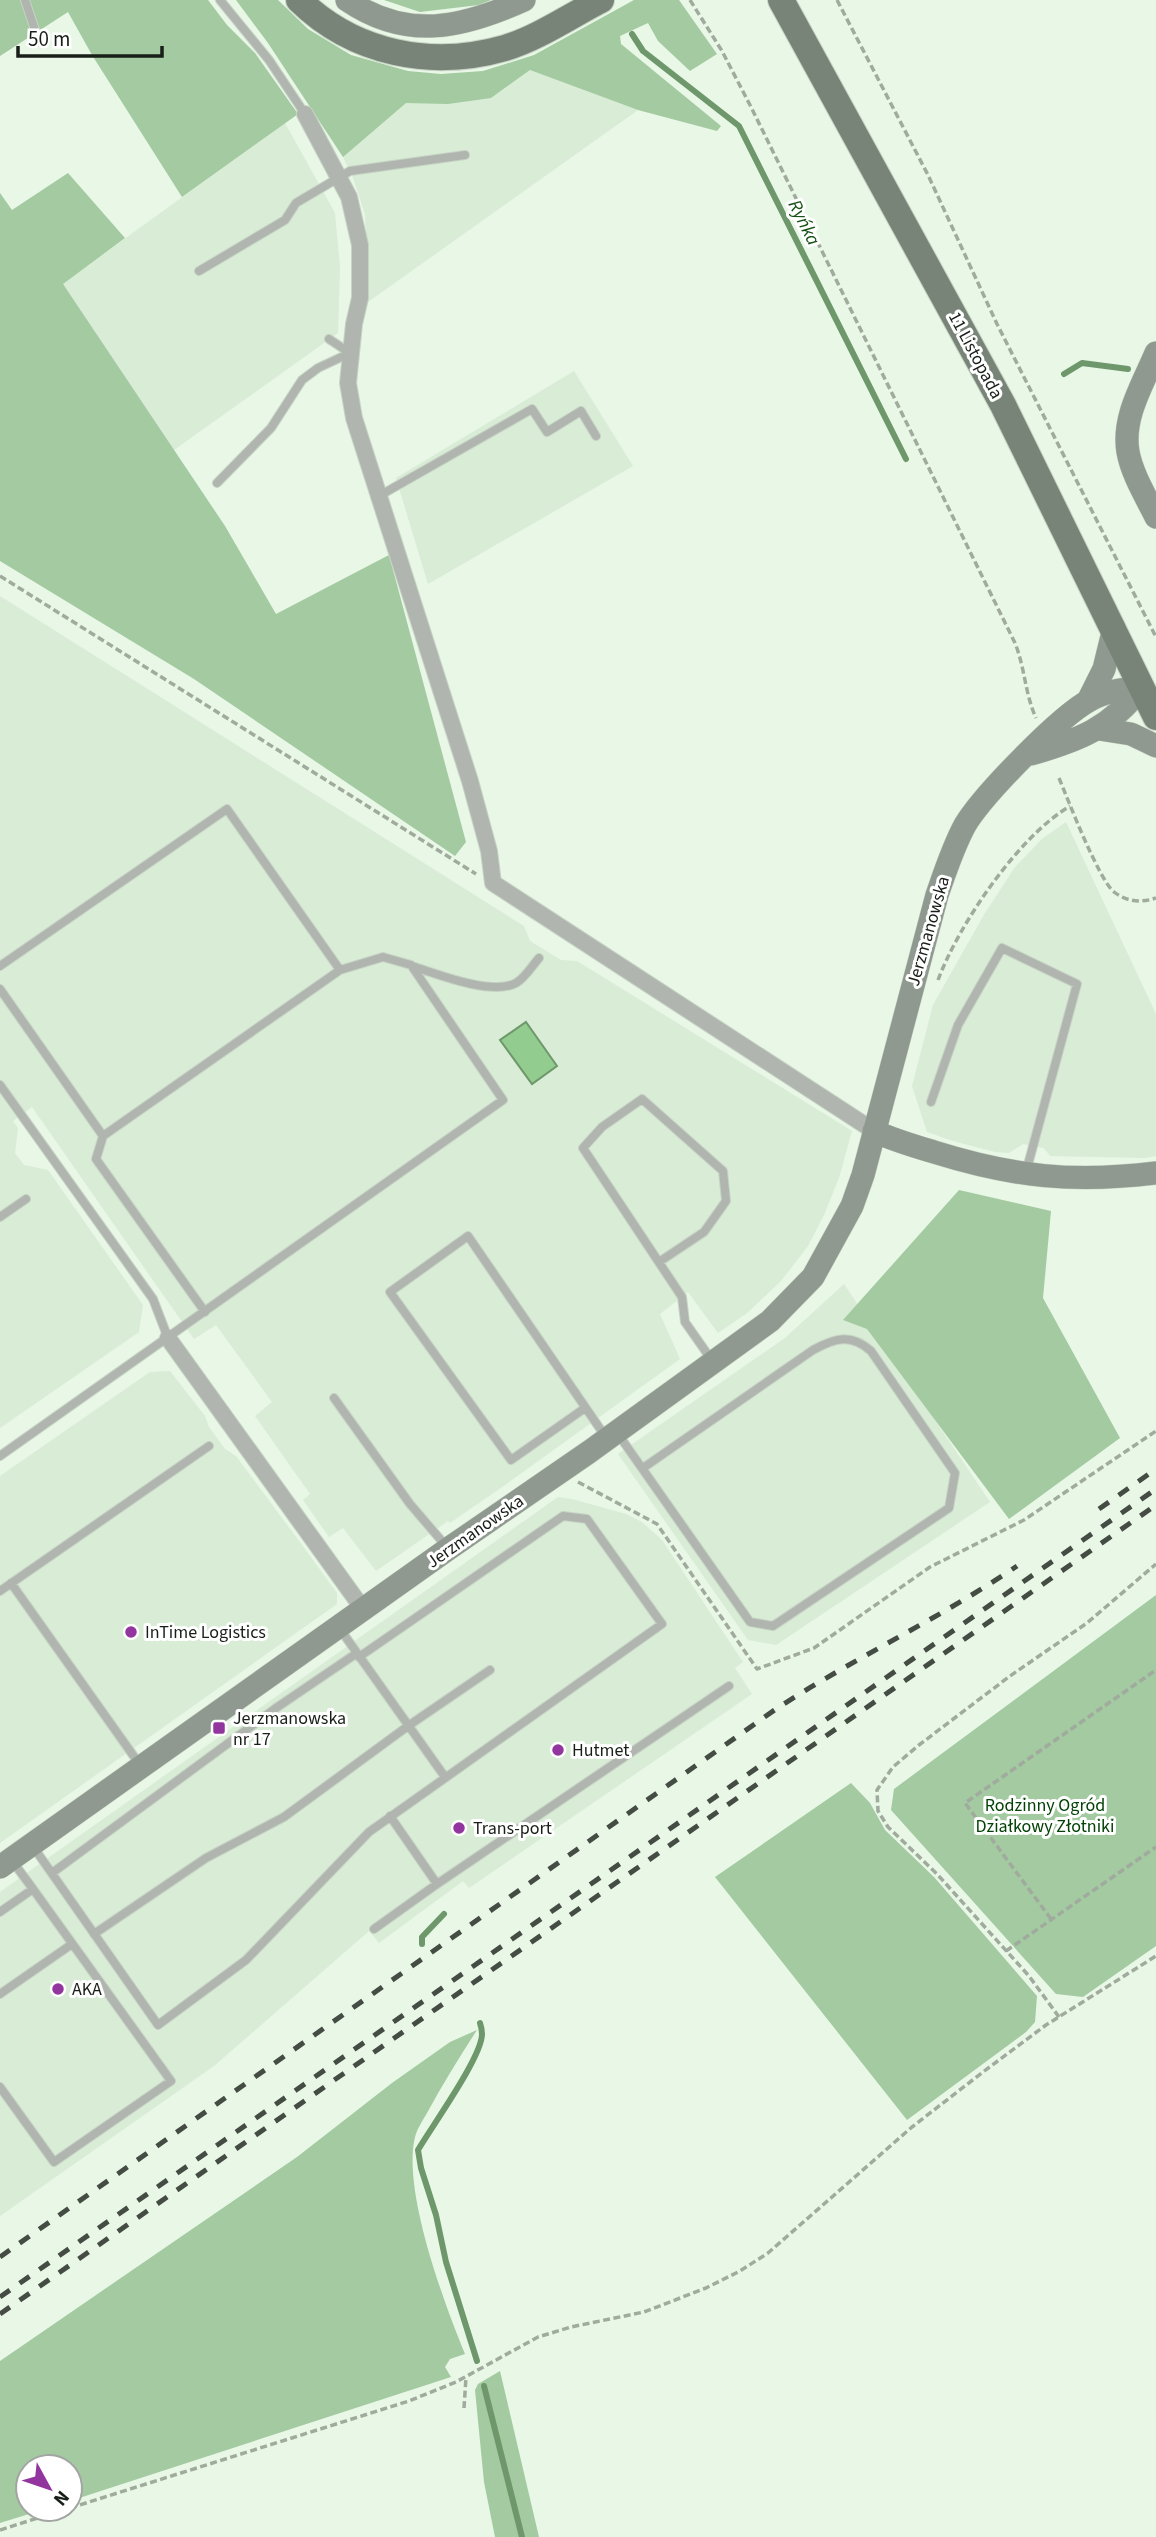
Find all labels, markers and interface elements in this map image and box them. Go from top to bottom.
scale bar [18,14,161,58]
text: 50 m [28,24,70,54]
water label: Ryńka [781,195,827,250]
street label: 11 Listopada [942,307,1009,403]
street label: Jerzmanowska [901,873,956,989]
street label: Jerzmanowska [422,1489,529,1574]
place label: InTime Logistics [145,1620,266,1645]
marker: InTime Logistics [123,1624,139,1640]
place label: Jerzmanowska nr 17 [233,1706,346,1752]
marker: Jerzmanowska nr 17 [211,1720,227,1736]
place label: Hutmet [572,1738,629,1763]
marker: Hutmet [550,1742,566,1758]
park label: Rodzinny Ogród Działkowy Złotniki [976,1793,1114,1839]
place label: Trans-port [473,1816,552,1841]
marker: Trans-port [451,1820,467,1836]
place label: AKA [72,1977,102,2002]
marker: AKA [50,1981,66,1997]
north arrow [14,2453,84,2523]
text: N [46,2484,75,2511]

